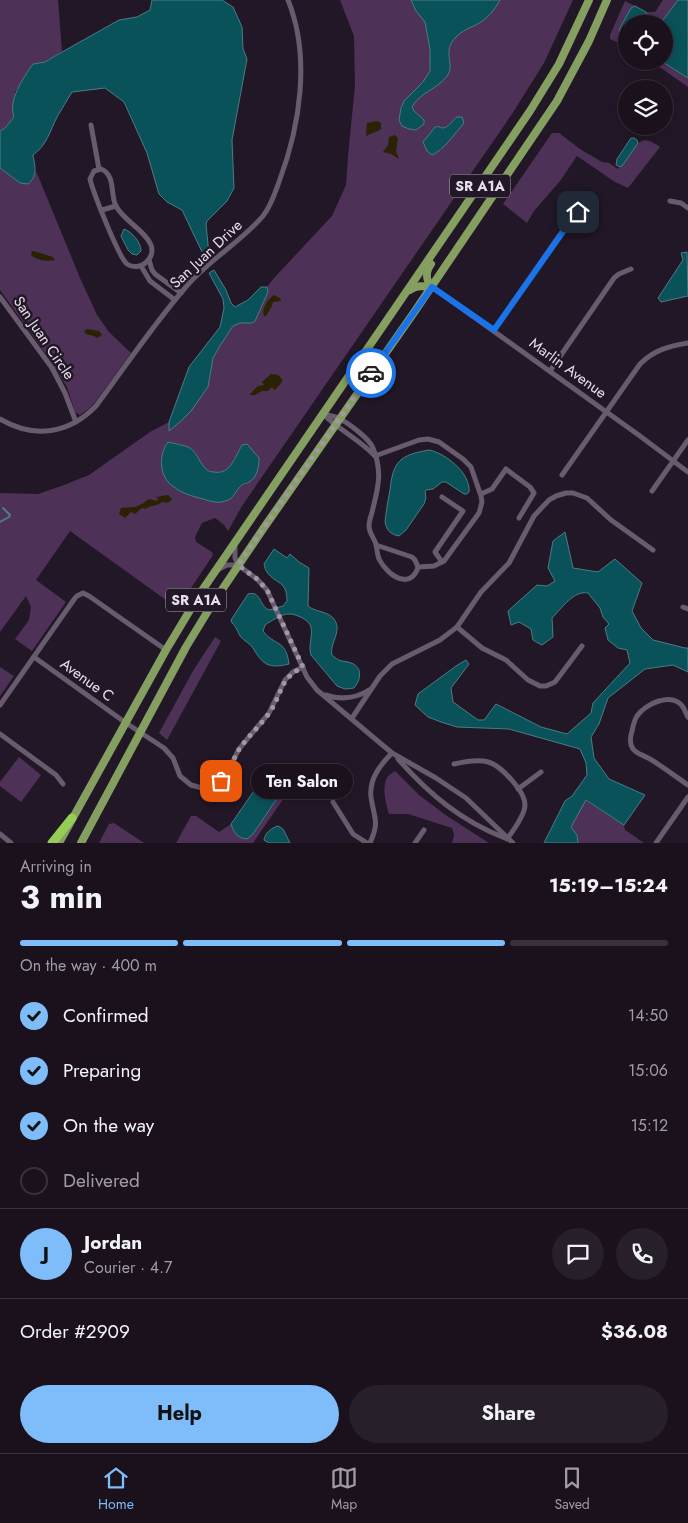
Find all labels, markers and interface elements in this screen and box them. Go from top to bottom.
map controls [618,15,673,135]
button: locate [618,15,673,70]
button: layers [618,80,673,135]
road number: SR A1A [450,175,510,198]
pin [557,191,599,233]
icon: home [564,198,592,226]
street label: San Juan Drive [165,214,247,293]
street label: San Juan Circle [8,292,80,384]
street label: Marlin Avenue [525,332,611,404]
courier [346,348,396,398]
icon: car [357,359,385,387]
road number: SR A1A [166,588,226,612]
street label: Avenue C [56,653,118,707]
pin [200,760,242,802]
callout: Ten Salon [251,764,354,798]
icon: bag [207,767,235,795]
text: Ten Salon [266,770,338,793]
text: Arriving in [20,855,92,878]
text: 15:19–15:24 [549,872,668,899]
text: 3 min [20,874,103,920]
text: On the way · 400 m [20,954,157,977]
icon: check [20,1002,48,1030]
text: Confirmed [63,1002,149,1029]
text: 14:50 [628,1004,668,1027]
icon: check [20,1057,48,1085]
text: Preparing [63,1057,141,1084]
text: 15:06 [628,1059,668,1082]
icon: check [20,1112,48,1140]
text: On the way [63,1112,154,1139]
text: 15:12 [631,1114,668,1137]
text: Delivered [63,1167,140,1194]
button: chat [552,1228,604,1280]
button: phone [616,1228,668,1280]
text: Jordan [84,1229,142,1256]
text: J [43,1240,49,1267]
text: Courier · 4.7 [84,1256,172,1279]
text: Order #2909 [20,1318,130,1345]
text: $36.08 [601,1318,668,1345]
button: Help [20,1385,339,1443]
button: Share [349,1385,668,1443]
tab: Home [98,1464,134,1514]
tab: Map [330,1464,358,1514]
tab: Saved [554,1464,590,1514]

